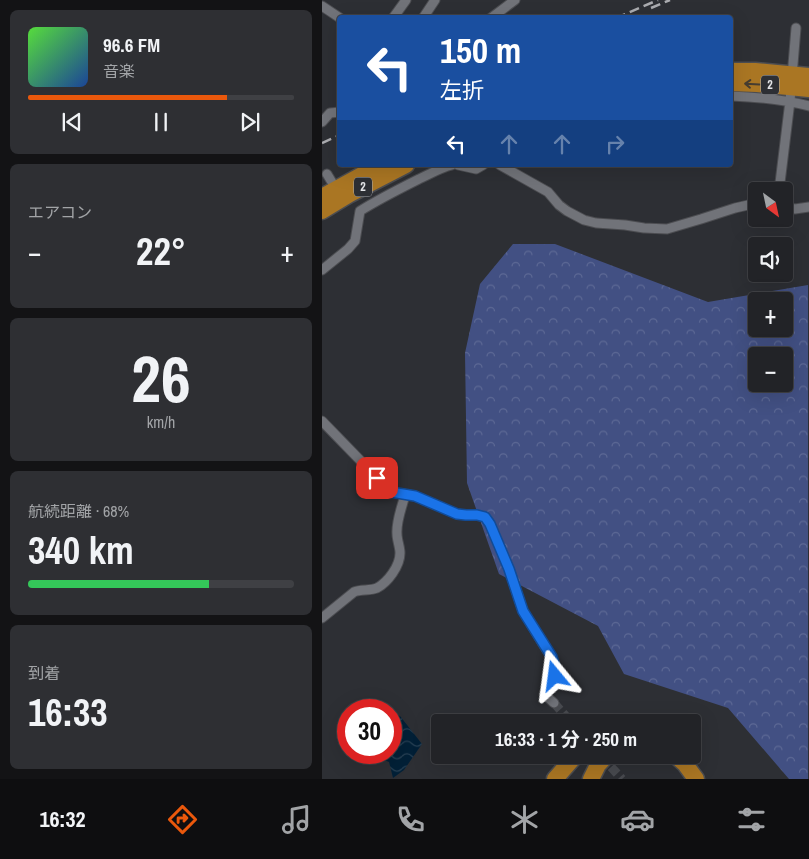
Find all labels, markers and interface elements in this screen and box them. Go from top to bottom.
text: 150 m [440,27,521,74]
text: 96.6 FM [103,32,160,58]
icon: left [357,35,422,100]
text: 音楽 [103,60,135,82]
text: 左折 [440,75,484,105]
road number: 2 [761,76,779,94]
one-way arrow [744,79,760,88]
icon: previous [58,108,86,136]
icon: pause [147,108,175,136]
icon: next [236,108,264,136]
icon: left [442,130,470,158]
icon: ahead [495,130,523,158]
icon: ahead [548,130,576,158]
icon: right [601,130,629,158]
road number: 2 [354,178,372,196]
north arrow [748,182,793,228]
map controls [748,182,793,392]
text: エアコン [28,201,92,223]
text: 22° [136,226,186,277]
text: − [28,233,41,271]
text: + [281,233,294,271]
button: sound [748,237,793,282]
button: + [748,292,793,337]
text: 26 [131,335,191,422]
button: − [748,347,793,392]
text: km/h [147,411,175,433]
pin [356,457,398,499]
icon: arrive [363,464,391,492]
text: 航続距離 · 68% [28,500,129,522]
text: 340 km [28,525,134,576]
position arrow [528,649,580,701]
text: 到着 [28,662,60,684]
text: 16:33 [28,687,108,738]
speed limit sign: 30 [337,699,402,764]
text: 16:33 · 1 分 · 250 m [495,726,637,752]
icon: directions [165,802,200,837]
icon: music [279,802,314,837]
icon: phone [393,802,428,837]
icon: climate [507,802,542,837]
icon: car [620,802,655,837]
icon: filters [734,802,769,837]
text: 16:32 [39,804,86,834]

